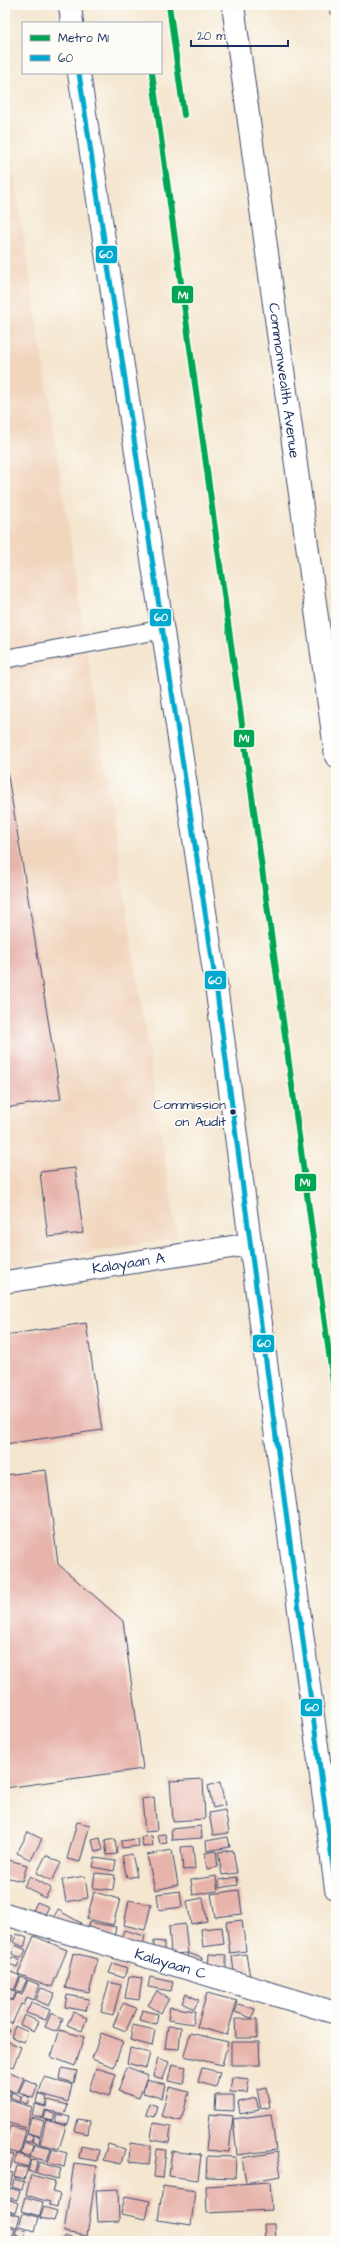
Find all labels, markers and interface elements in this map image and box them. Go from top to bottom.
legend [22,22,162,74]
scale bar [191,22,288,48]
text: 20 m [197,28,226,45]
text: Metro M1 [58,30,109,47]
text: 60 [58,50,74,67]
line badge: 60 [95,245,118,264]
text: 60 [99,247,113,262]
line badge: M1 [171,285,194,304]
text: M1 [178,288,189,303]
street label: Commonwealth Avenue [263,301,305,460]
line badge: 60 [149,608,172,627]
text: 60 [154,610,168,625]
line badge: M1 [233,729,255,748]
text: M1 [239,731,250,746]
line badge: 60 [204,970,227,990]
text: 60 [208,973,222,988]
place label: Commission on Audit [153,1095,226,1132]
marker: Commission on Audit [228,1107,238,1117]
line badge: M1 [294,1173,317,1192]
text: M1 [300,1175,311,1190]
street label: Kalayaan A [91,1247,167,1279]
line badge: 60 [252,1334,275,1353]
text: 60 [257,1336,271,1351]
line badge: 60 [300,1698,323,1717]
text: 60 [305,1700,319,1715]
street label: Kalayaan C [132,1943,210,1985]

